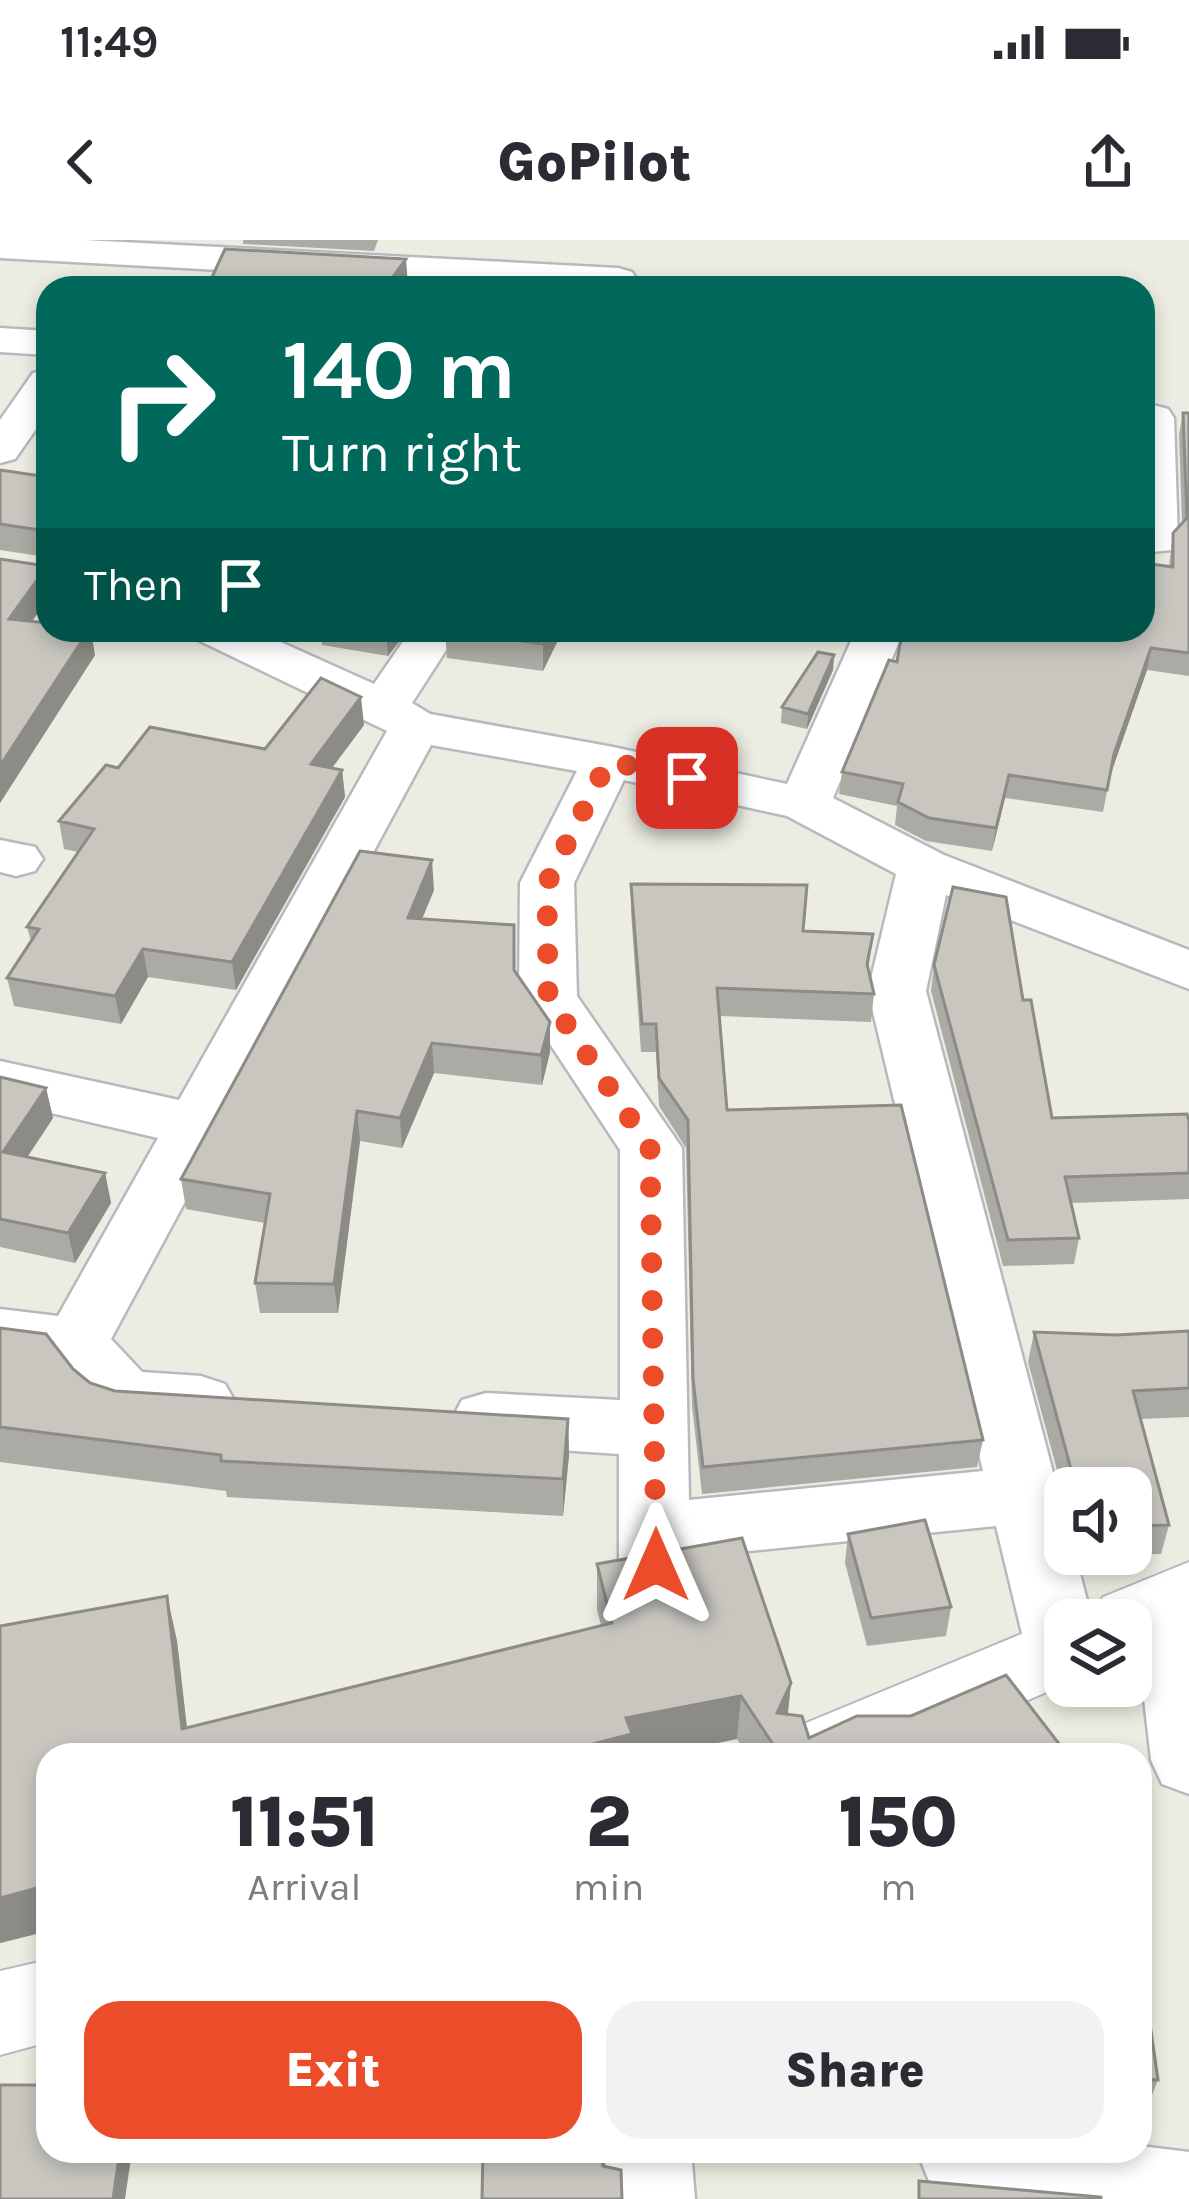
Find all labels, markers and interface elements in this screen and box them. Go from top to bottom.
text: 11:49 [60,16,158,68]
icon: back [48,129,114,195]
icon: share [1075,129,1141,195]
text: GoPilot [497,130,692,194]
text: 140 m [282,321,516,419]
icon: right [84,324,240,480]
text: Turn right [282,421,522,485]
icon: arrive [208,552,274,618]
text: Then [84,559,184,611]
pin [636,727,738,829]
icon: arrive [654,745,720,811]
map controls [1044,1467,1152,1707]
button: sound [1044,1467,1152,1575]
position arrow [593,1502,719,1628]
button: layers [1044,1599,1152,1707]
text: 11:51 [230,1780,379,1864]
text: 2 [586,1780,631,1864]
text: 150 [838,1780,958,1864]
text: Arrival [247,1864,361,1910]
text: min [573,1864,644,1910]
text: m [880,1864,916,1910]
button: Exit [84,2001,582,2139]
button: Share [606,2001,1104,2139]

